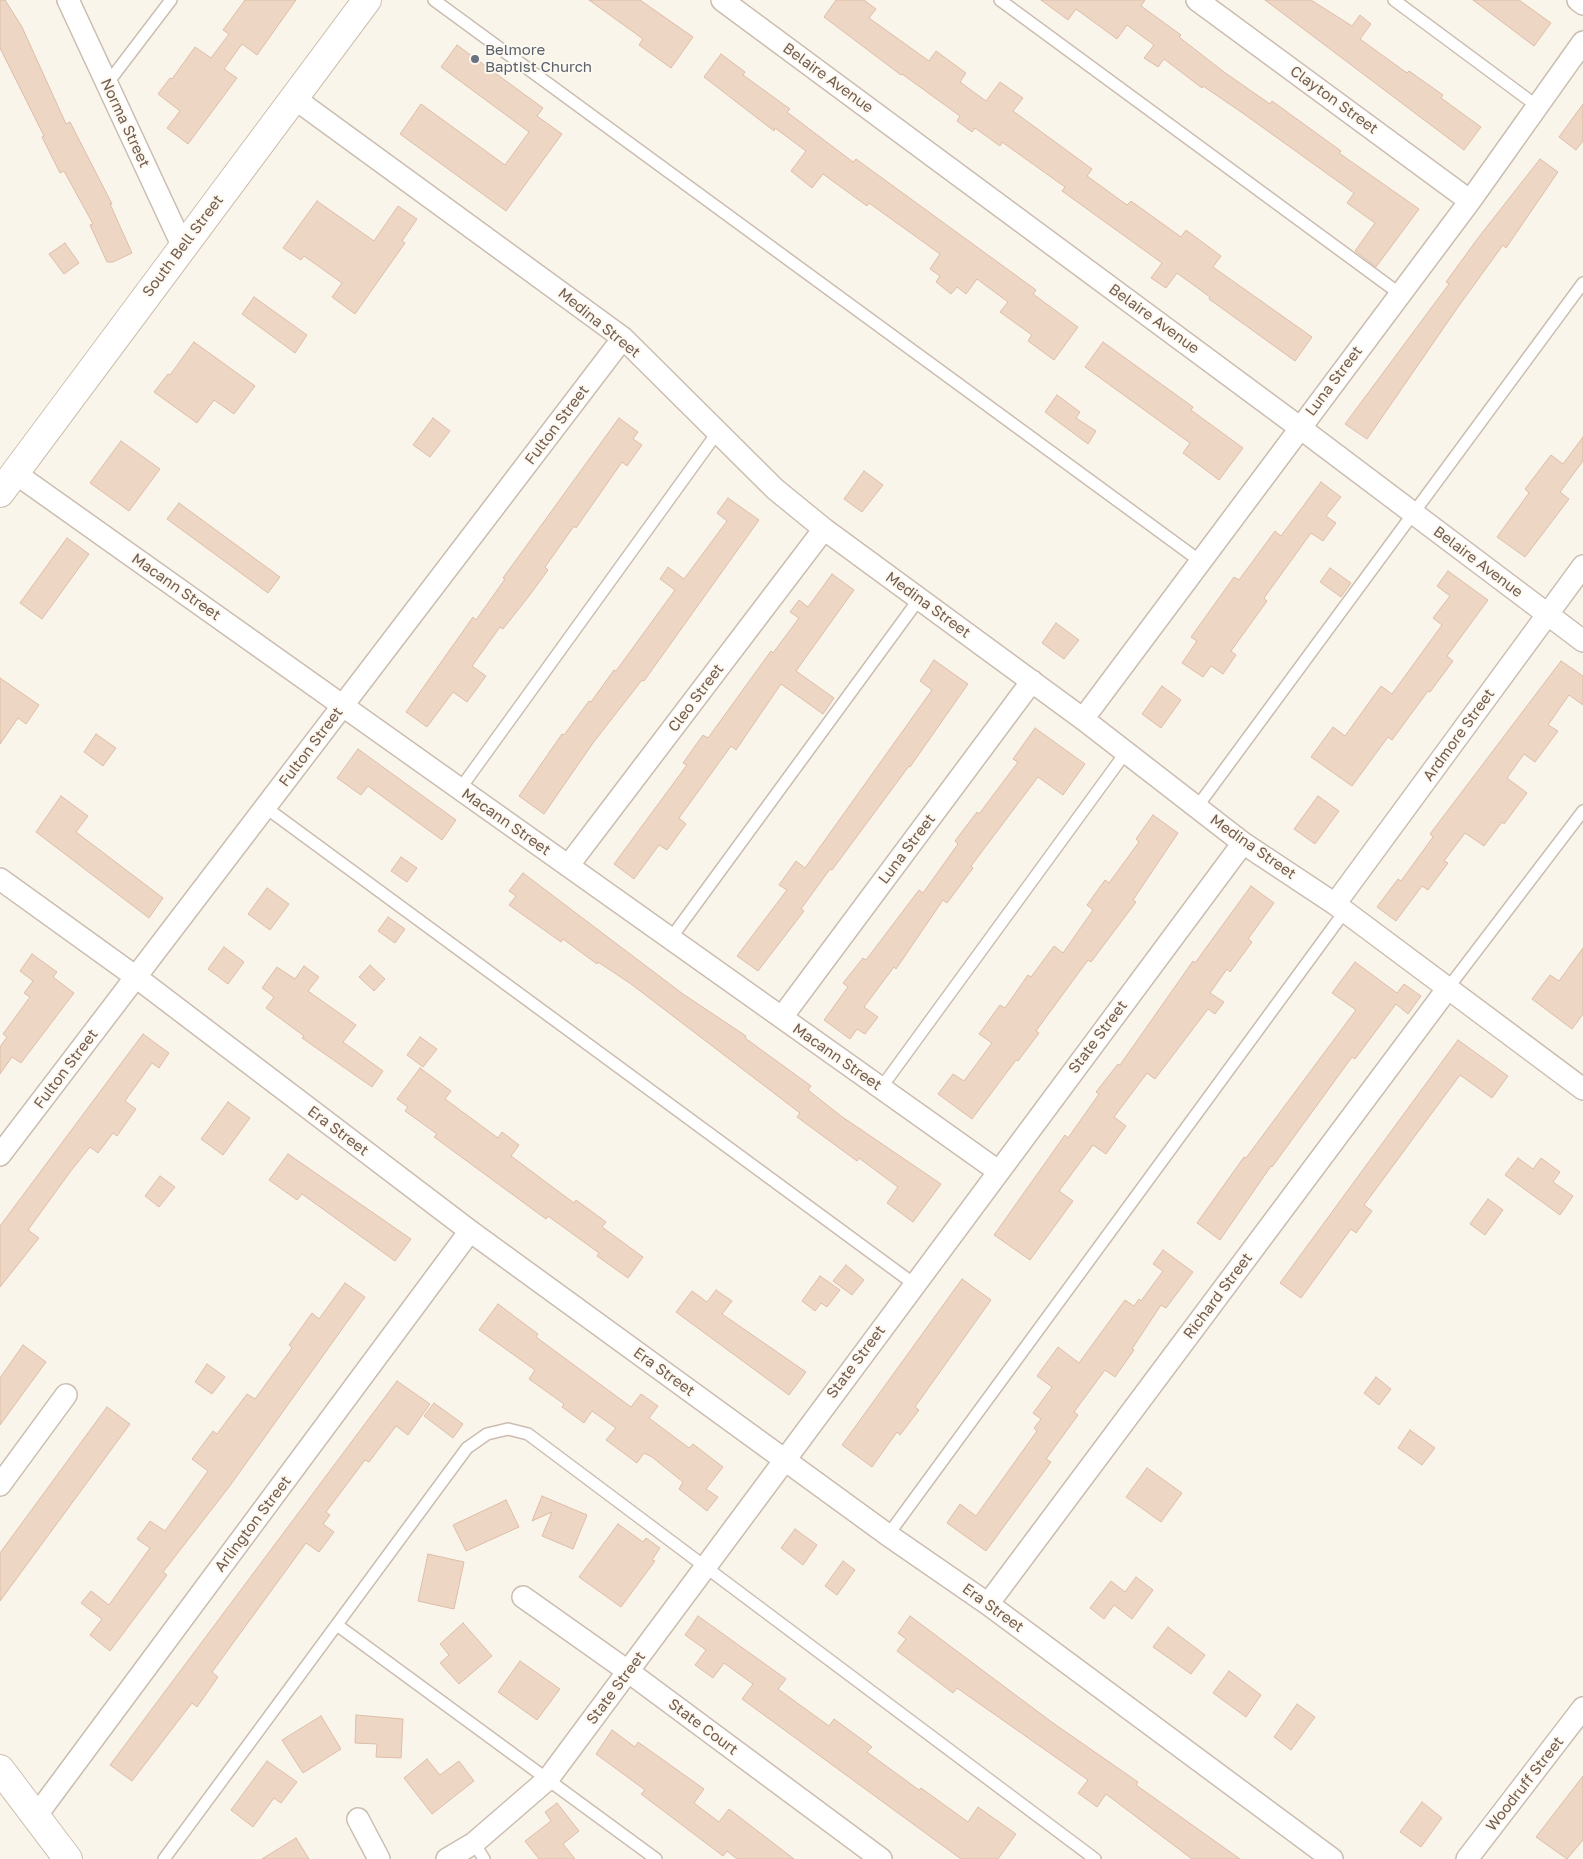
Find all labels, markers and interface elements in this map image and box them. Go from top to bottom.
street label: Belaire Avenue [779,39,877,117]
place label: Belmore Baptist Church [485,41,592,76]
marker: Belmore Baptist Church [469,53,481,65]
street label: Clayton Street [1286,62,1382,138]
street label: Norma Street [97,76,153,170]
street label: South Bell Street [139,191,227,301]
street label: Belaire Avenue [1105,280,1203,358]
street label: Medina Street [554,284,644,362]
street label: Luna Street [1302,342,1366,420]
street label: Fulton Street [521,382,593,468]
street label: Belaire Avenue [1430,523,1526,601]
street label: Macann Street [128,550,224,624]
street label: Medina Street [882,568,974,642]
street label: Cleo Street [665,660,727,736]
street label: Ardmore Street [1419,685,1499,785]
street label: Fulton Street [275,704,347,790]
street label: Macann Street [458,785,554,859]
street label: Luna Street [875,810,939,888]
street label: Medina Street [1207,811,1299,883]
street label: State Street [1065,997,1131,1077]
street label: Macann Street [789,1020,885,1094]
street label: Fulton Street [30,1026,102,1112]
street label: Era Street [304,1102,372,1160]
street label: Richard Street [1180,1249,1256,1343]
street label: State Street [823,1322,889,1402]
street label: Era Street [630,1344,698,1400]
street label: Arlington Street [211,1472,295,1576]
street label: Era Street [959,1580,1027,1636]
street label: State Street [583,1648,649,1728]
street label: State Court [665,1695,741,1759]
street label: Woodruff Street [1482,1733,1568,1835]

